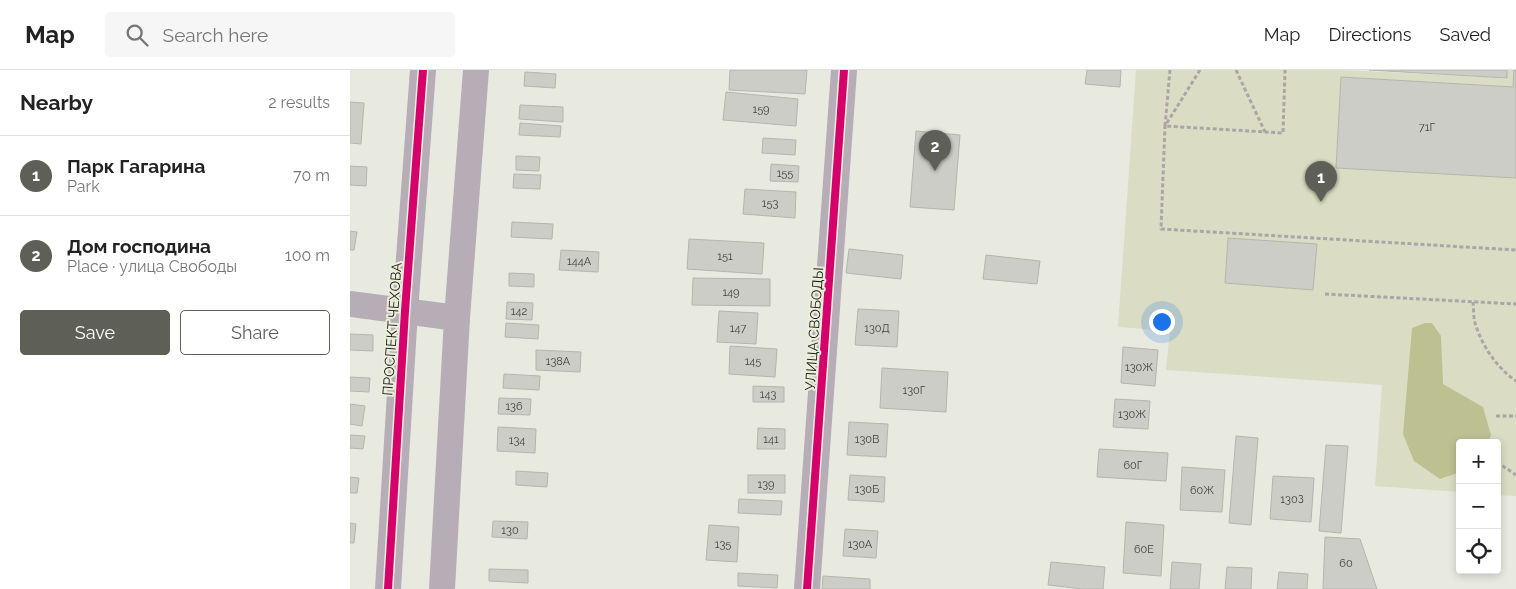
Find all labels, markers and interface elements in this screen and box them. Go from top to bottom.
search box [105,12,455,57]
text: Map [25,20,75,49]
icon: search [123,21,151,49]
text: Search here [163,24,268,46]
text: Map [1264,24,1300,45]
text: Directions [1328,24,1412,45]
text: Saved [1440,24,1491,45]
text: Nearby [20,90,93,115]
text: 2 results [268,93,330,112]
house number: 159 [752,103,770,116]
house number: 71Г [1419,121,1435,134]
pin: 2 [919,130,951,171]
text: Парк Гагарина [67,155,205,177]
pin: 1 [1305,161,1337,202]
text: 1 [32,166,40,185]
text: 70 m [293,166,330,185]
house number: 155 [777,167,793,180]
text: Park [67,177,100,196]
house number: 153 [762,197,778,210]
text: Дом господина [67,235,211,257]
text: 2 [31,246,41,265]
text: 100 m [285,246,330,265]
house number: 151 [717,250,733,263]
house number: 144А [567,255,592,268]
text: Place · улица Свободы [67,257,237,276]
street label: ПРОСПЕКТ ЧЕХОВА [379,261,405,396]
street label: УЛИЦА СВОБОДЫ [802,267,826,391]
house number: 149 [722,286,740,299]
house number: 142 [511,305,527,318]
your location [1149,309,1175,335]
button: Save [20,310,170,355]
button: Share [180,310,330,355]
house number: 147 [730,322,746,335]
house number: 130Д [864,322,890,335]
house number: 138А [546,355,571,368]
house number: 145 [745,355,761,368]
house number: 130Ж [1125,361,1153,374]
house number: 130Г [903,384,926,397]
house number: 143 [760,388,776,401]
house number: 136 [505,400,523,413]
house number: 130Ж [1118,408,1146,421]
house number: 141 [763,433,779,446]
house number: 130В [855,433,879,446]
house number: 134 [509,434,525,447]
map controls [1456,439,1501,574]
button: + [1456,439,1501,484]
house number: 60Г [1123,459,1143,472]
house number: 139 [757,478,775,491]
house number: 130Б [855,483,879,496]
house number: 60Ж [1190,484,1214,497]
button: − [1456,484,1501,529]
house number: 130З [1280,493,1304,506]
house number: 130 [501,524,519,537]
button: locate [1456,529,1501,574]
house number: 135 [715,538,731,551]
house number: 130А [848,538,873,551]
house number: 60Е [1134,543,1154,556]
house number: 60 [1339,557,1353,570]

